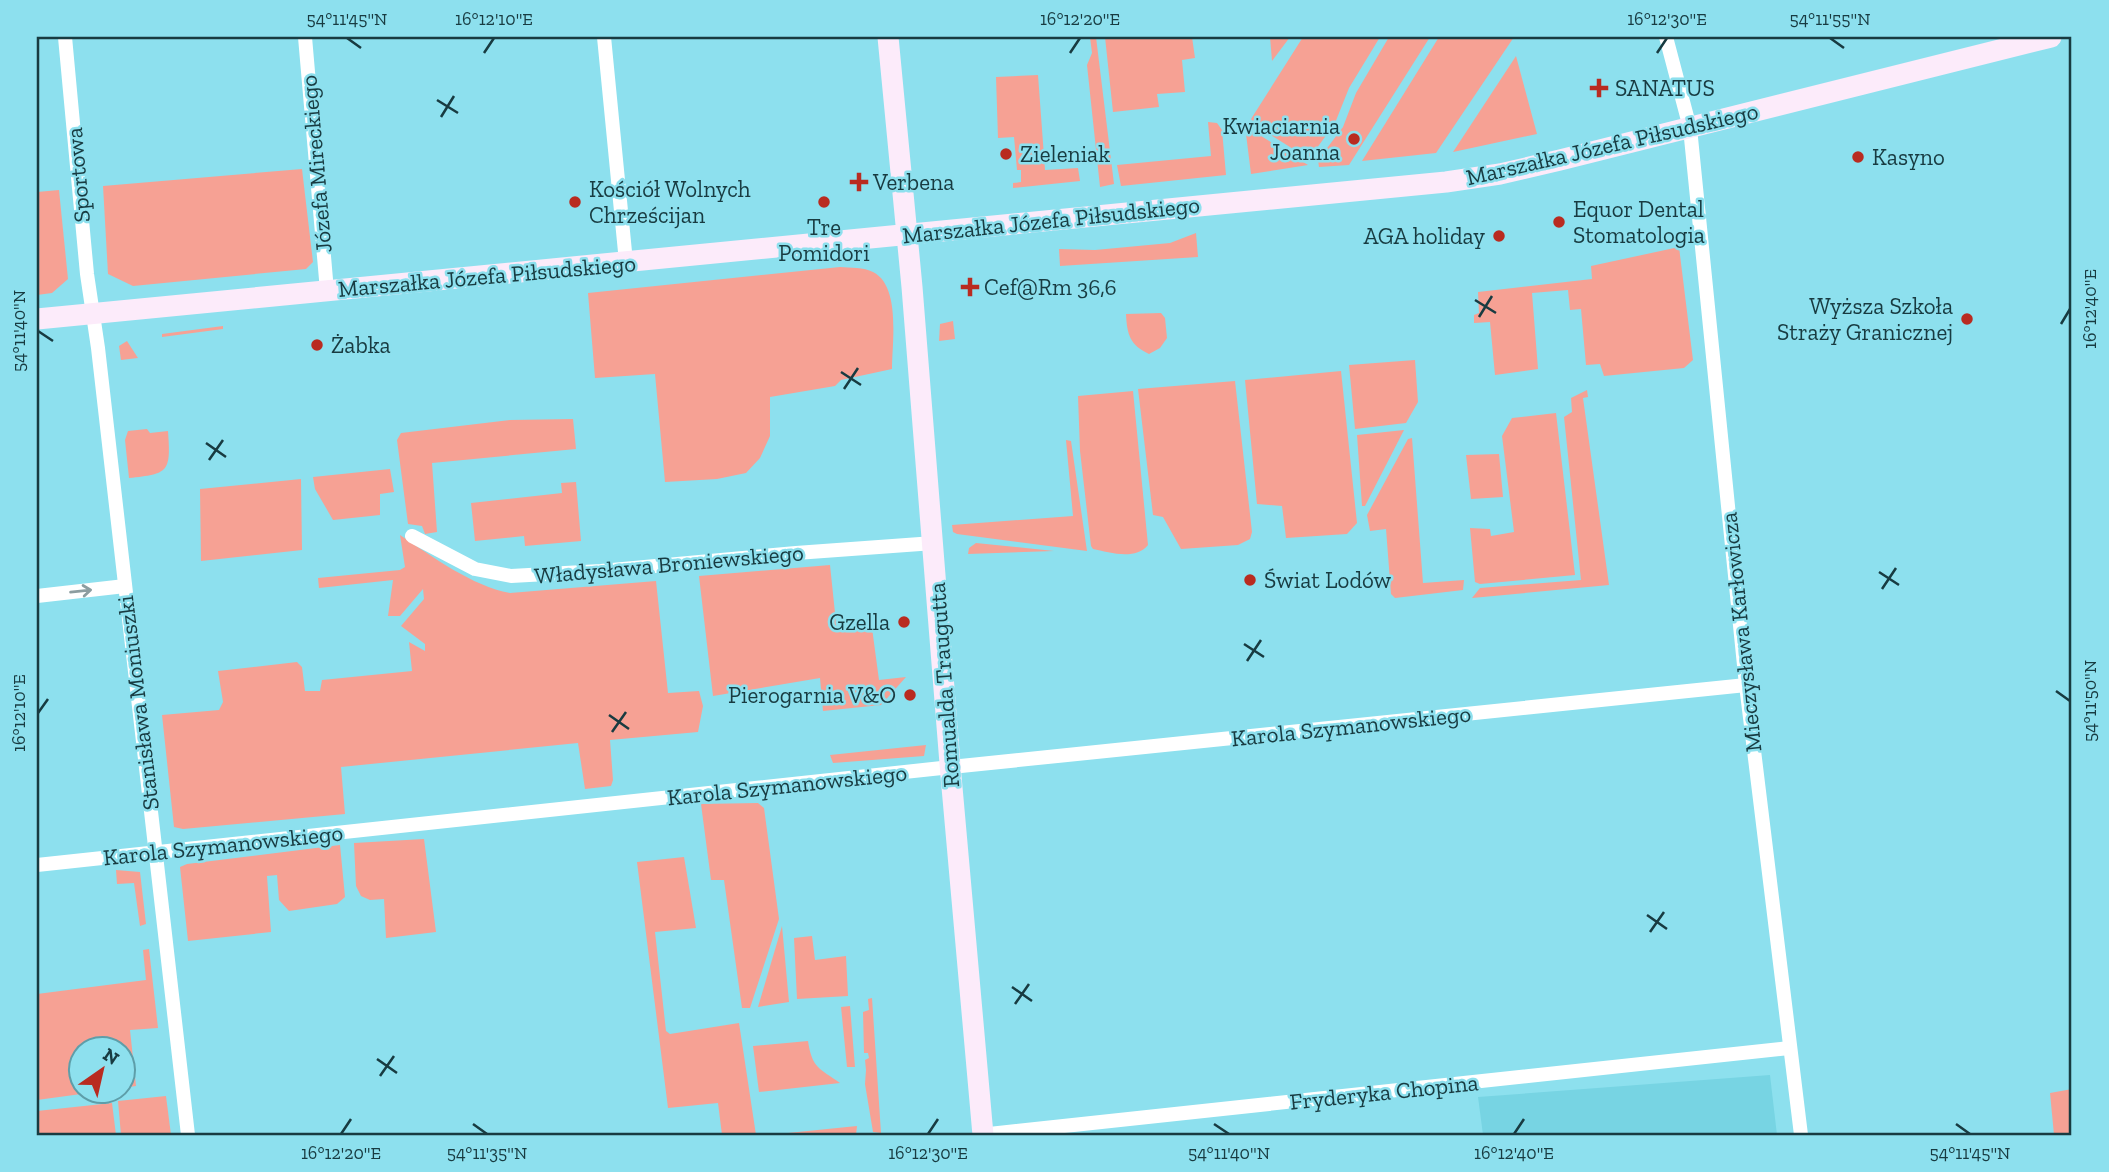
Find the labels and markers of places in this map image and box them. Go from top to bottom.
place label: SANATUS [1615,74,1715,102]
marker: SANATUS [1589,78,1609,98]
place label: Kwiaciarnia Joanna [1222,112,1340,166]
marker: Kwiaciarnia Joanna [1346,131,1362,147]
place label: Zieleniak [1020,140,1110,168]
place label: Kasyno [1872,143,1945,171]
marker: Zieleniak [998,146,1014,162]
marker: Kasyno [1850,149,1866,165]
place label: Verbena [872,168,954,196]
marker: Verbena [851,174,867,190]
place label: Kościół Wolnych Chrześcijan [589,175,751,229]
marker: Kościół Wolnych Chrześcijan [567,194,583,210]
marker: Tre Pomidori [816,194,832,210]
place label: Equor Dental Stomatologia [1573,195,1705,249]
place label: Tre Pomidori [778,213,870,267]
marker: Equor Dental Stomatologia [1551,214,1567,230]
place label: AGA holiday [1363,222,1485,250]
marker: AGA holiday [1491,228,1507,244]
place label: Cef@Rm 36,6 [984,273,1117,301]
marker: Cef@Rm 36,6 [962,279,978,295]
place label: Wyższa Szkoła Straży Granicznej [1777,292,1953,346]
marker: Wyższa Szkoła Straży Granicznej [1959,311,1975,327]
place label: Żabka [331,331,391,359]
marker: Żabka [309,337,325,353]
place label: Świat Lodów [1264,566,1392,594]
marker: Świat Lodów [1242,572,1258,588]
place label: Gzella [829,608,890,636]
marker: Gzella [896,614,912,630]
place label: Pierogarnia V&O [728,681,896,709]
marker: Pierogarnia V&O [902,687,918,703]

